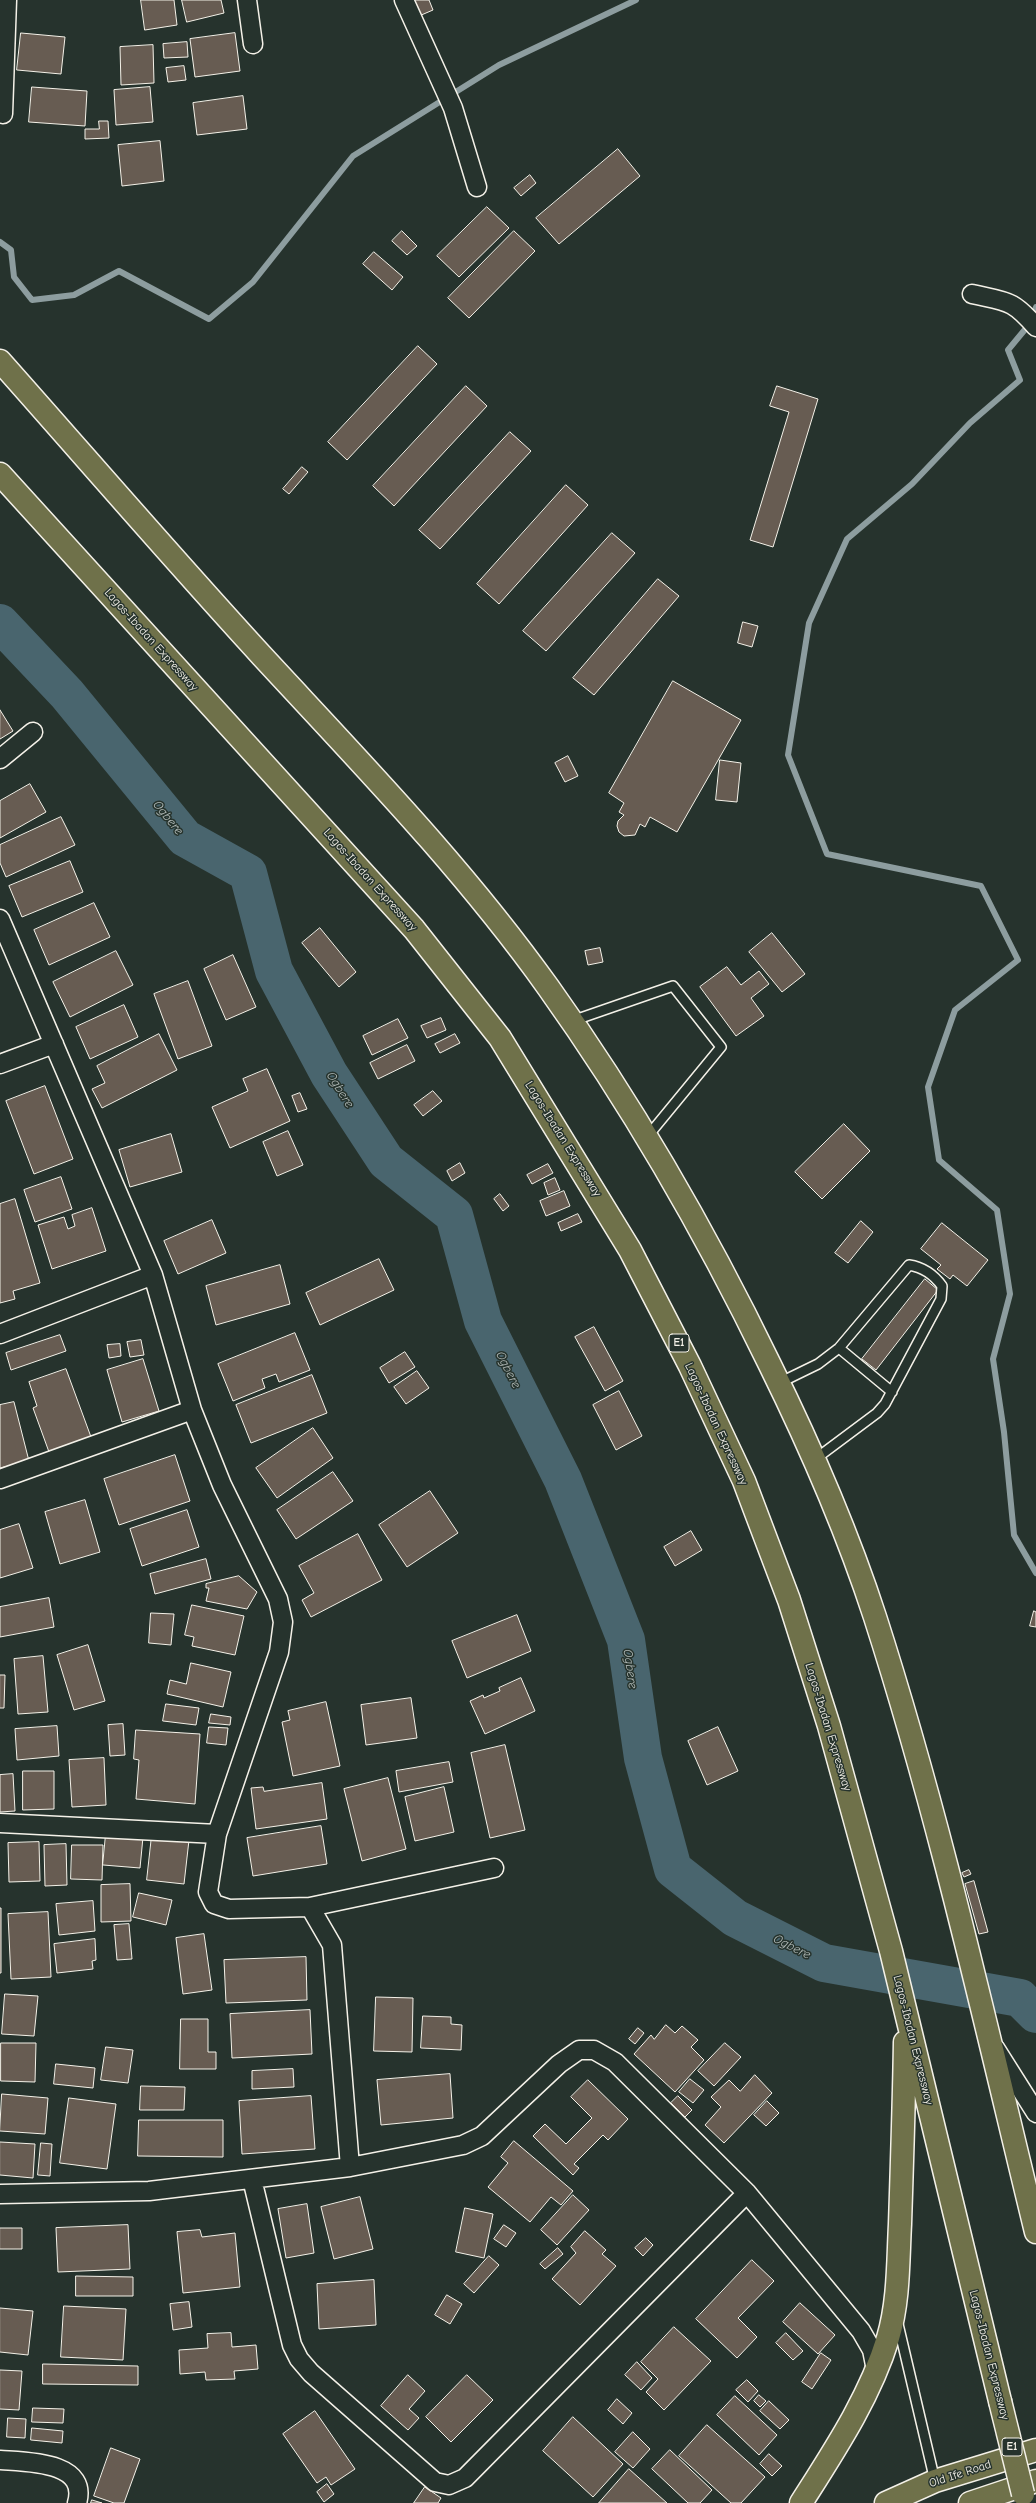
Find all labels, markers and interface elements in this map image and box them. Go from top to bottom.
street label: Lagos-Ibadan Expressway [101,586,201,694]
water label: Ogbere [149,798,187,838]
street label: Lagos-Ibadan Expressway [320,826,420,934]
water label: Ogbere [323,1069,357,1111]
street label: Lagos-Ibadan Expressway [522,1079,604,1199]
road number: E1 [669,1334,689,1352]
water label: Ogbere [492,1349,524,1391]
street label: Lagos-Ibadan Expressway [681,1361,751,1487]
water label: Ogbere [620,1648,640,1690]
street label: Lagos-Ibadan Expressway [802,1661,854,1793]
water label: Ogbere [771,1931,813,1963]
street label: Lagos-Ibadan Expressway [890,1974,936,2106]
street label: Lagos-Ibadan Expressway [966,2289,1012,2421]
road number: E1 [1002,2438,1022,2456]
street label: Old Ife Road [927,2457,993,2491]

